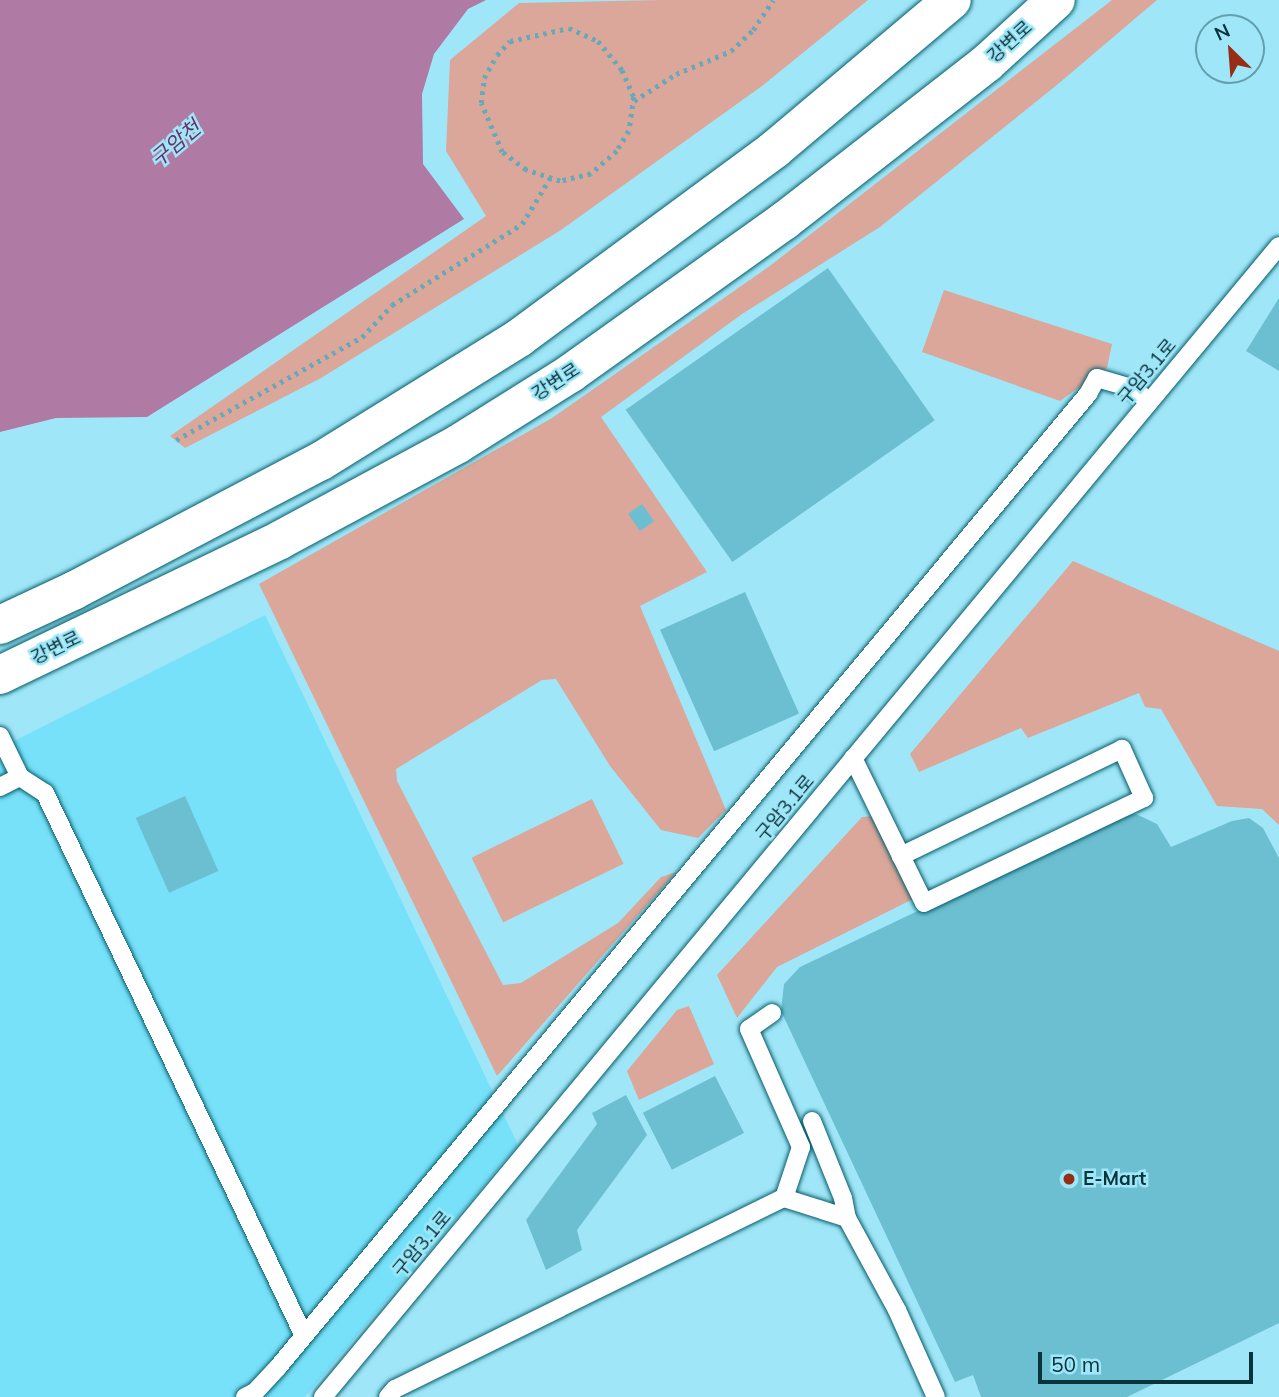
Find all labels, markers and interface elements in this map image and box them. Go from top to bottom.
north arrow [1195,14,1265,84]
street label: 강변로 [983,16,1037,68]
text: N [1210,18,1234,46]
water label: 구암천 [145,115,205,171]
street label: 구암3.1로 [1113,334,1181,410]
street label: 강변로 [528,358,584,406]
street label: 강변로 [27,626,85,670]
street label: 구암3.1로 [751,770,819,846]
place label: E-Mart [1083,1168,1146,1190]
marker: E-Mart [1061,1171,1077,1187]
street label: 구암3.1로 [388,1206,456,1282]
scale bar [1041,1338,1256,1382]
text: 50 m [1051,1351,1100,1377]

